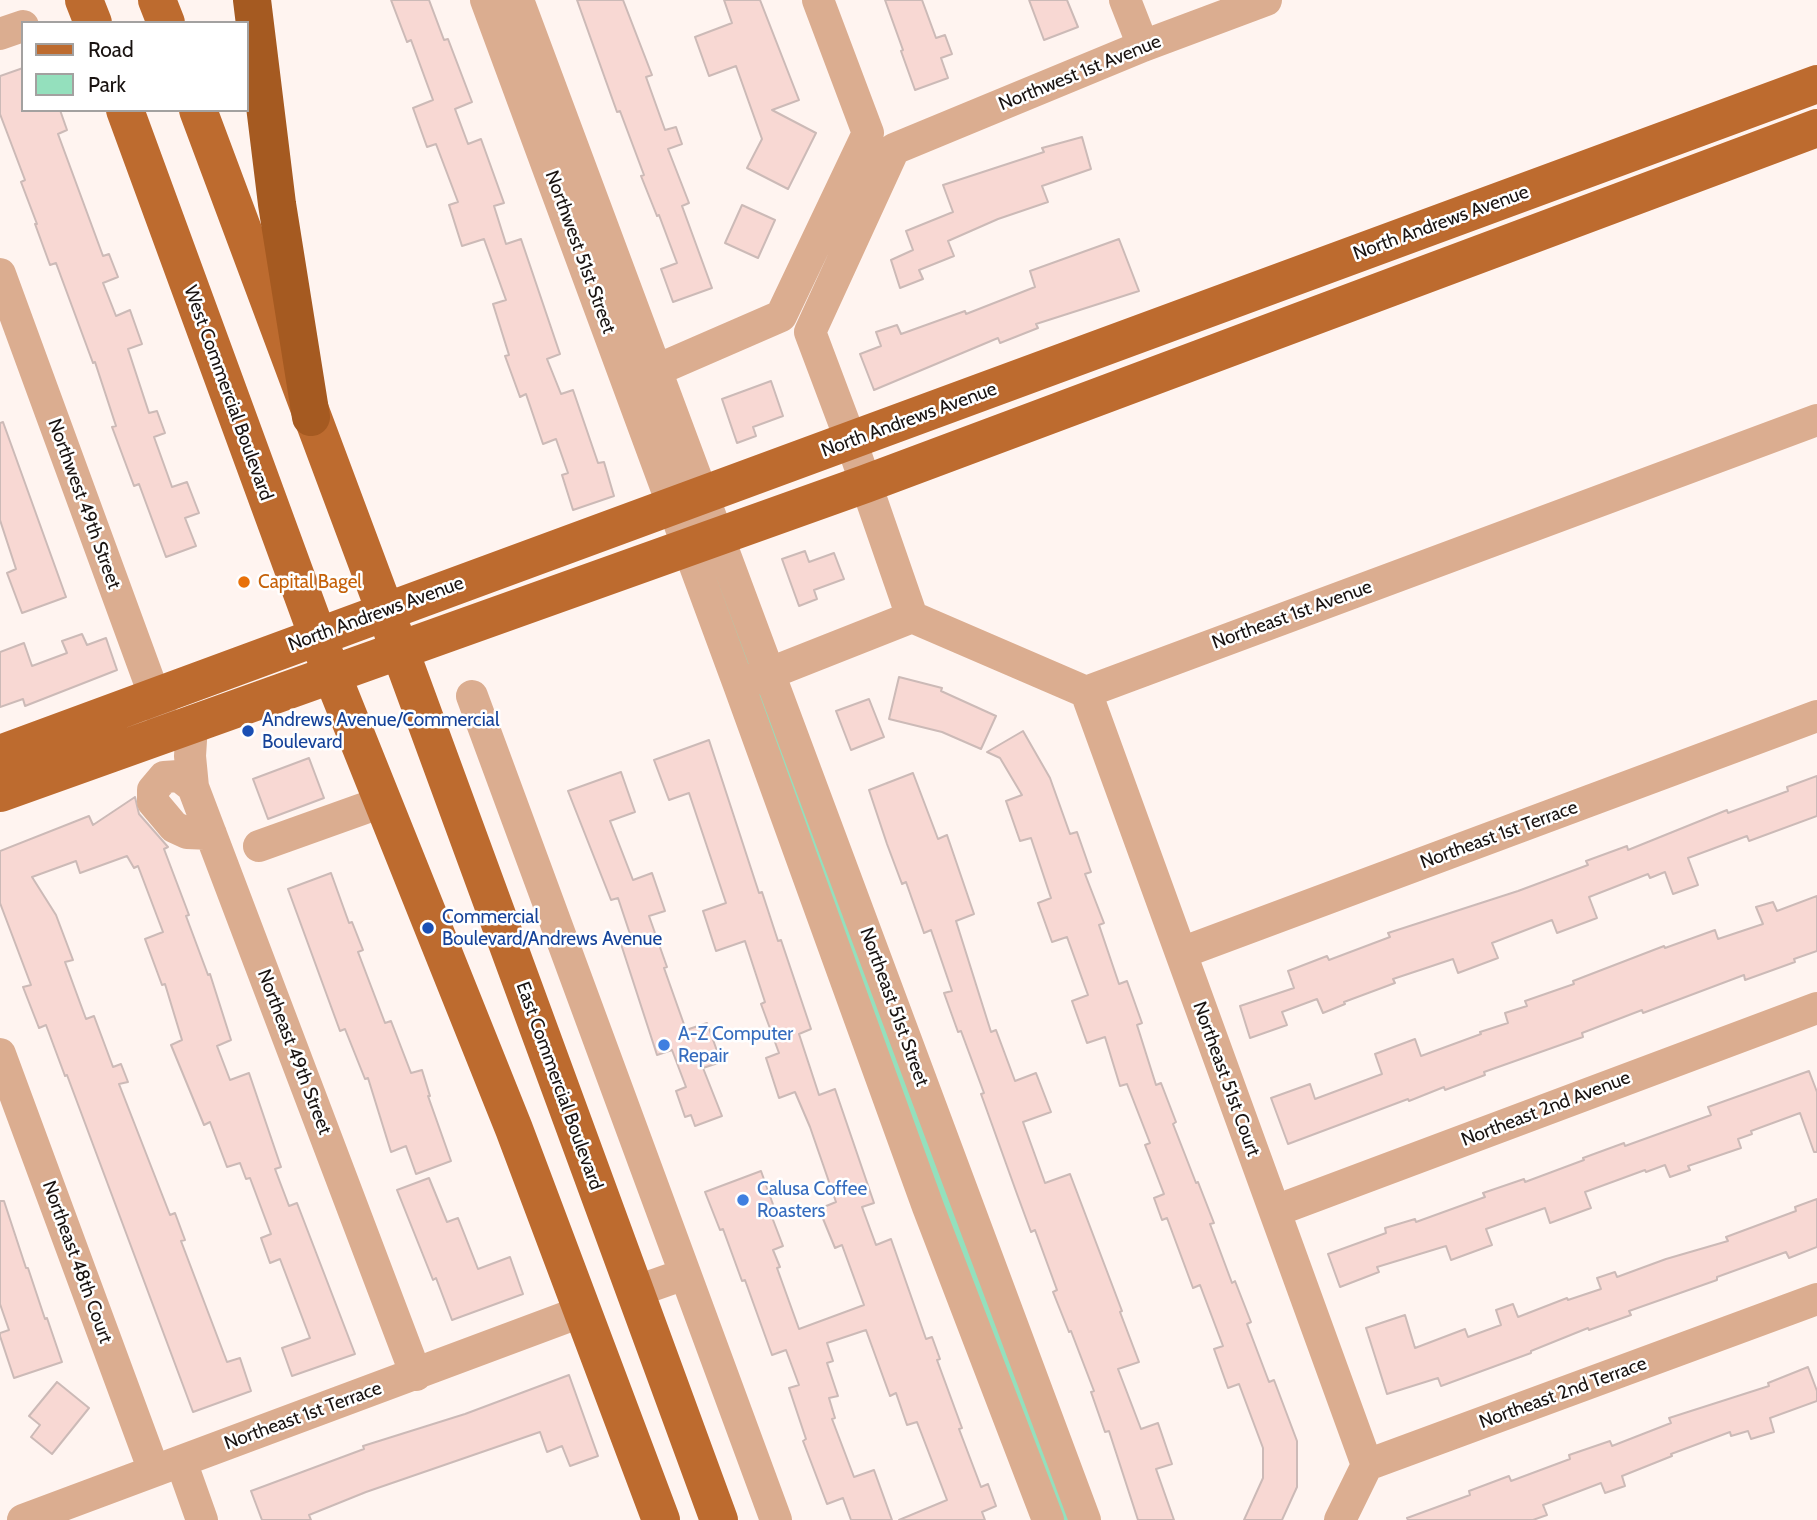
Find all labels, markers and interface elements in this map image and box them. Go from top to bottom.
legend [21,21,248,112]
street label: Northwest 1st Avenue [996,30,1164,116]
text: Road [88,37,134,62]
text: Park [88,72,126,97]
street label: Northwest 51st Street [540,167,620,337]
street label: North Andrews Avenue [1350,181,1532,265]
street label: West Commercial Boulevard [178,282,278,504]
street label: North Andrews Avenue [818,378,1000,462]
street label: Northwest 49th Street [43,416,125,592]
place label: Capital Bagel [258,571,362,593]
street label: North Andrews Avenue [285,572,467,656]
marker: Capital Bagel [236,574,252,590]
street label: Northeast 1st Avenue [1209,575,1375,655]
place label: Andrews Avenue/Commercial Boulevard [262,709,499,753]
marker: Andrews Avenue/Commercial Boulevard [240,723,256,739]
street label: Northeast 1st Terrace [1417,796,1581,874]
place label: Commercial Boulevard/Andrews Avenue [442,906,662,950]
marker: Commercial Boulevard/Andrews Avenue [420,920,436,936]
street label: Northeast 51st Street [855,924,933,1090]
street label: Northeast 49th Street [252,966,336,1138]
street label: East Commercial Boulevard [511,979,607,1193]
street label: Northeast 51st Court [1187,999,1265,1159]
place label: A-Z Computer Repair [678,1023,793,1067]
marker: A-Z Computer Repair [656,1037,672,1053]
street label: Northeast 2nd Avenue [1458,1066,1634,1152]
street label: Northeast 48th Court [37,1178,117,1346]
place label: Calusa Coffee Roasters [757,1178,867,1222]
marker: Calusa Coffee Roasters [735,1192,751,1208]
street label: Northeast 2nd Terrace [1476,1352,1650,1434]
street label: Northeast 1st Terrace [221,1377,385,1455]

